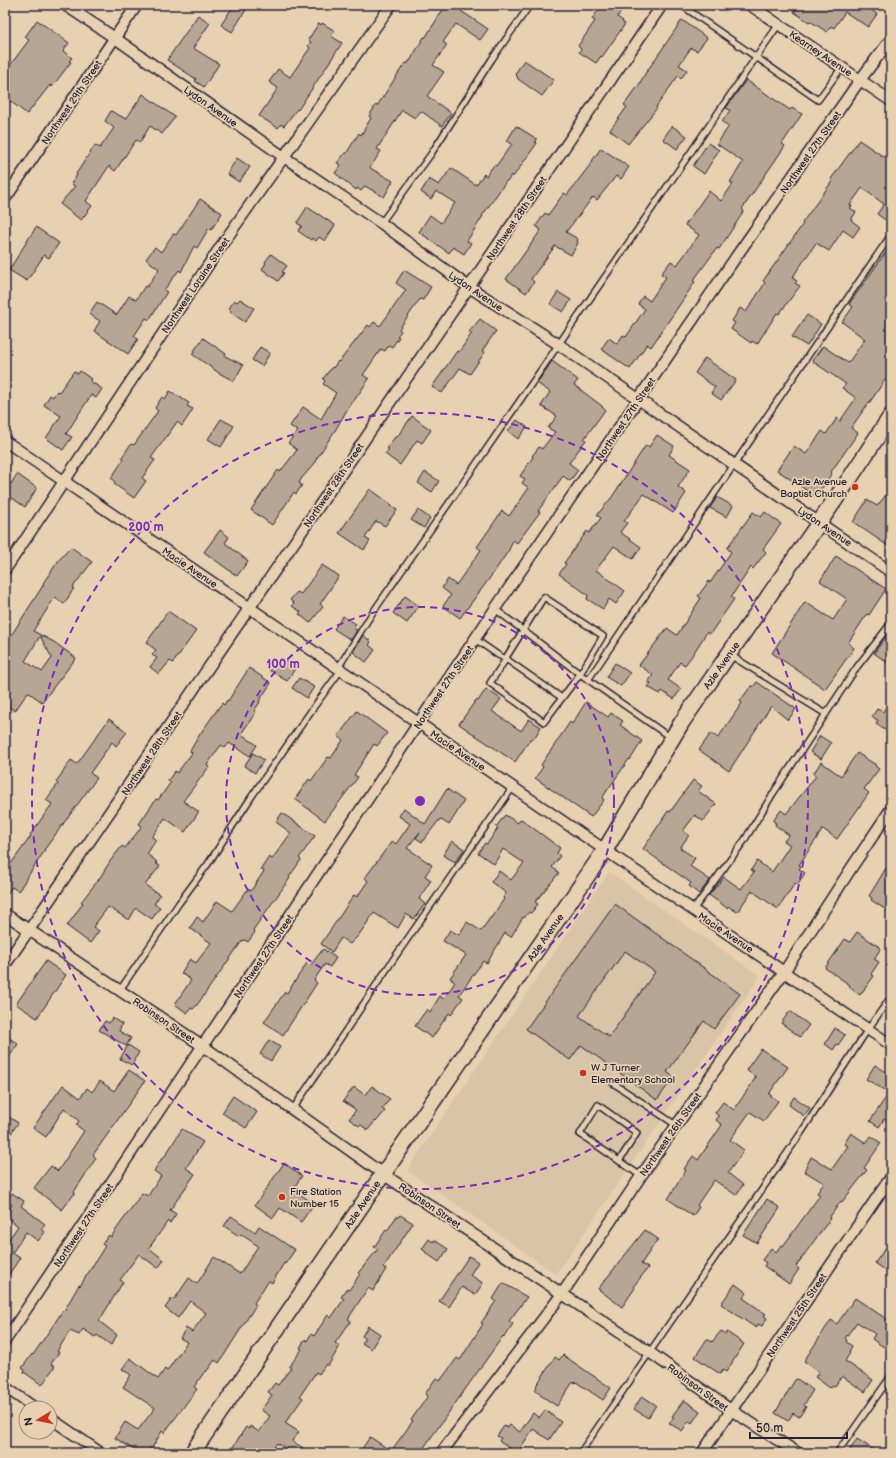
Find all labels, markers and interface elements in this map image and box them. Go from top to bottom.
street label: Kearney Avenue [787,28,854,79]
street label: Northwest 29th Street [39,58,104,147]
street label: Lydon Avenue [181,84,240,130]
street label: Northwest 27th Street [778,109,844,196]
street label: Northwest 28th Street [484,174,549,263]
street label: Northwest Loraine Street [159,235,232,336]
street label: Lydon Avenue [446,269,505,314]
street label: Northwest 27th Street [593,376,658,464]
street label: Northwest 28th Street [301,441,366,530]
place label: Azle Avenue Baptist Church [780,476,847,500]
marker: Azle Avenue Baptist Church [850,482,860,492]
street label: Lydon Avenue [795,504,854,549]
text: 200 m [128,520,164,535]
street label: Macie Avenue [159,545,219,591]
street label: Azle Avenue [701,639,743,692]
street label: Northwest 27th Street [411,644,476,732]
text: 100 m [266,657,300,672]
street label: Northwest 28th Street [119,709,184,798]
street label: Macie Avenue [427,728,487,774]
centre of rings [413,794,427,808]
street label: Macie Avenue [695,910,755,956]
street label: Azle Avenue [525,911,567,964]
street label: Northwest 27th Street [231,913,296,1001]
street label: Robinson Street [130,996,197,1046]
place label: W J Turner Elementary School [591,1062,675,1086]
marker: W J Turner Elementary School [578,1068,588,1078]
street label: Northwest 26th Street [637,1090,704,1179]
street label: Azle Avenue [342,1178,383,1231]
street label: Robinson Street [396,1181,463,1231]
street label: Northwest 27th Street [51,1182,116,1270]
place label: Fire Station Number 15 [290,1186,342,1210]
marker: Fire Station Number 15 [277,1192,287,1202]
street label: Northwest 25th Street [764,1271,829,1360]
street label: Robinson Street [665,1362,730,1414]
north arrow [18,1400,58,1440]
scale bar [750,1414,847,1440]
text: N [22,1416,36,1427]
text: 50 m [756,1421,783,1436]

